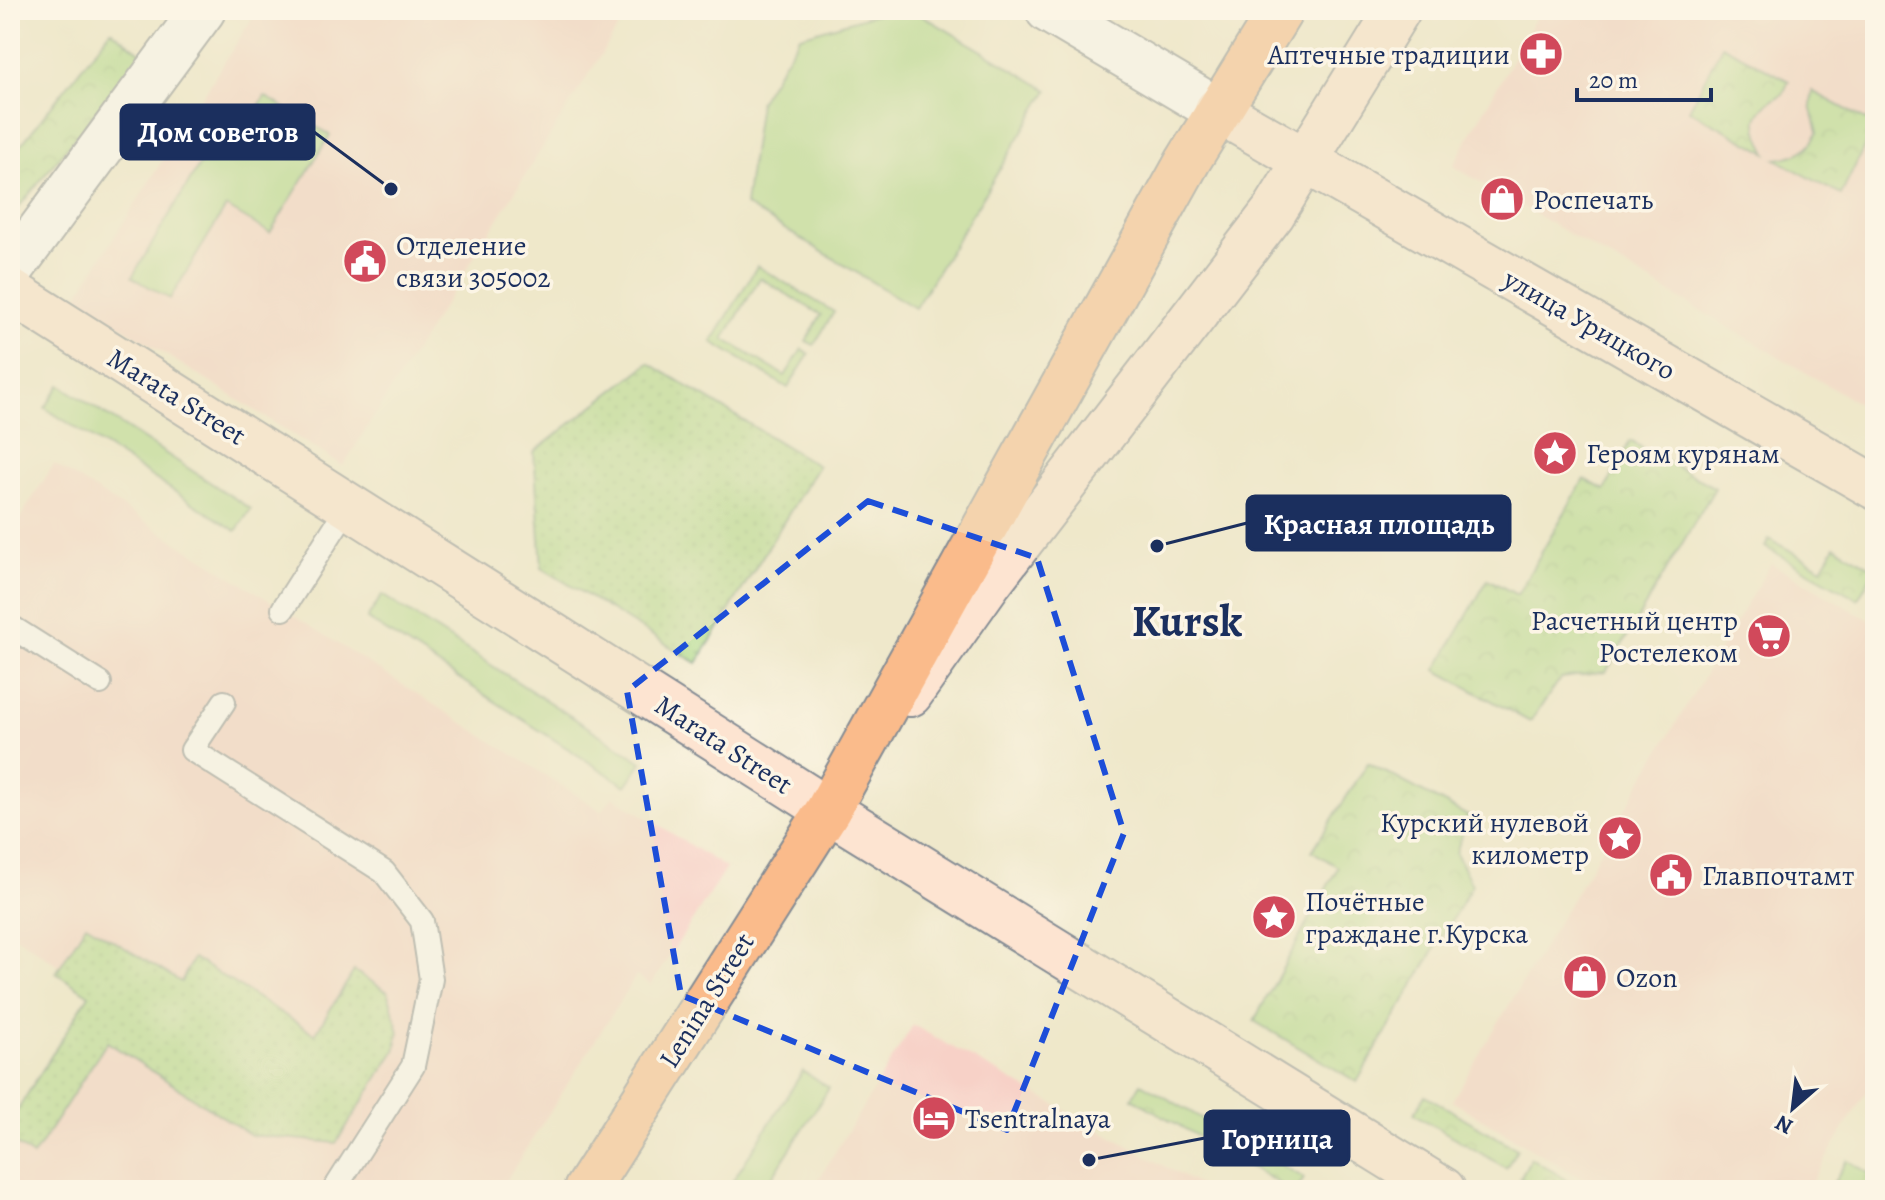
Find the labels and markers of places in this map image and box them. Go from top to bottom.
pharmacy icon: Аптечные традиции [1517,30,1565,78]
place label: Аптечные традиции [1267,36,1510,74]
callout: Дом советов [121,105,314,159]
shop icon: Роспечать [1478,175,1526,223]
place label: Роспечать [1533,181,1653,219]
place label: Отделение связи 305002 [396,227,551,297]
public building icon: Отделение связи 305002 [341,237,389,285]
place icon: Героям курянам [1531,429,1579,477]
place label: Героям курянам [1586,435,1780,473]
callout: Красная площадь [1247,496,1510,550]
place label: Расчетный центр Ростелеком [1531,602,1738,672]
supermarket icon: Расчетный центр Ростелеком [1745,612,1793,660]
place label: Курский нулевой километр [1380,804,1589,874]
place icon: Курский нулевой километр [1596,814,1644,862]
public building icon: Главпочтамт [1647,851,1695,899]
place label: Главпочтамт [1702,857,1855,895]
place label: Почётные граждане г.Курска [1305,883,1528,953]
place icon: Почётные граждане г.Курска [1250,893,1298,941]
shop icon: Ozon [1561,953,1609,1001]
place label: Ozon [1616,959,1678,997]
hotel icon: Tsentralnaya [910,1094,958,1142]
place label: Tsentralnaya [965,1100,1111,1138]
callout: Горница [1205,1111,1349,1165]

